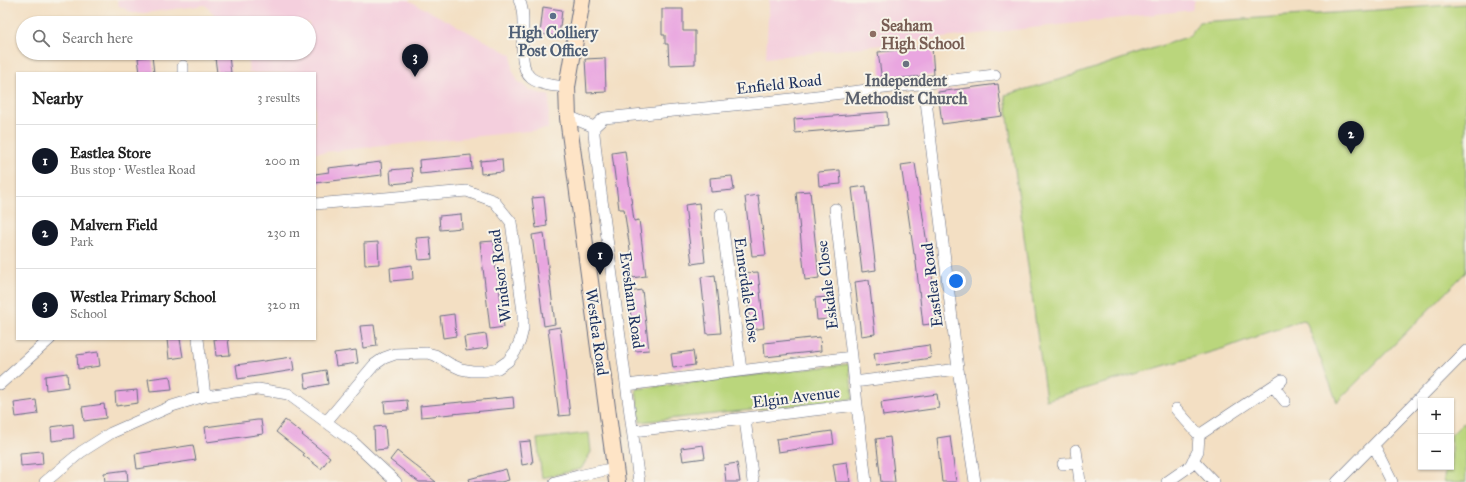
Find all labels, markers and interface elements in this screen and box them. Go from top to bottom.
marker: High Colliery Post Office [548,11,558,21]
search box [16,16,316,60]
place label: Seaham High School [881,16,965,54]
place label: High Colliery Post Office [508,23,600,60]
icon: search [30,27,52,49]
text: Search here [62,29,133,47]
marker: Seaham High School [868,29,878,39]
pin: 3 [402,44,428,77]
marker: Independent Methodist Church [901,59,911,69]
street label: Enfield Road [735,70,823,98]
place label: Independent Methodist Church [845,71,968,108]
text: Nearby [32,88,83,109]
text: 3 results [257,90,300,106]
pin: 2 [1338,121,1364,154]
text: Eastlea Store [70,144,151,162]
text: 1 [42,153,48,169]
text: 200 m [265,153,300,169]
text: Bus stop · Westlea Road [70,162,195,178]
text: Malvern Field [70,216,158,234]
text: 2 [42,225,48,241]
text: 230 m [267,225,300,241]
street label: Windsor Road [485,228,515,324]
text: Park [70,234,94,250]
street label: Ennerdale Close [730,236,764,344]
street label: Eskdale Close [812,239,842,331]
pin: 1 [587,242,613,275]
street label: Eastlea Road [917,242,947,328]
street label: Evesham Road [616,250,648,350]
your location [946,271,966,291]
street label: Westlea Road [581,287,613,377]
text: Westlea Primary School [70,288,216,306]
text: 3 [42,297,48,313]
text: 320 m [267,297,300,313]
text: School [70,306,107,322]
street label: Elgin Avenue [751,382,841,413]
map controls [1418,398,1454,470]
button: + [1418,398,1454,434]
button: − [1418,434,1454,470]

